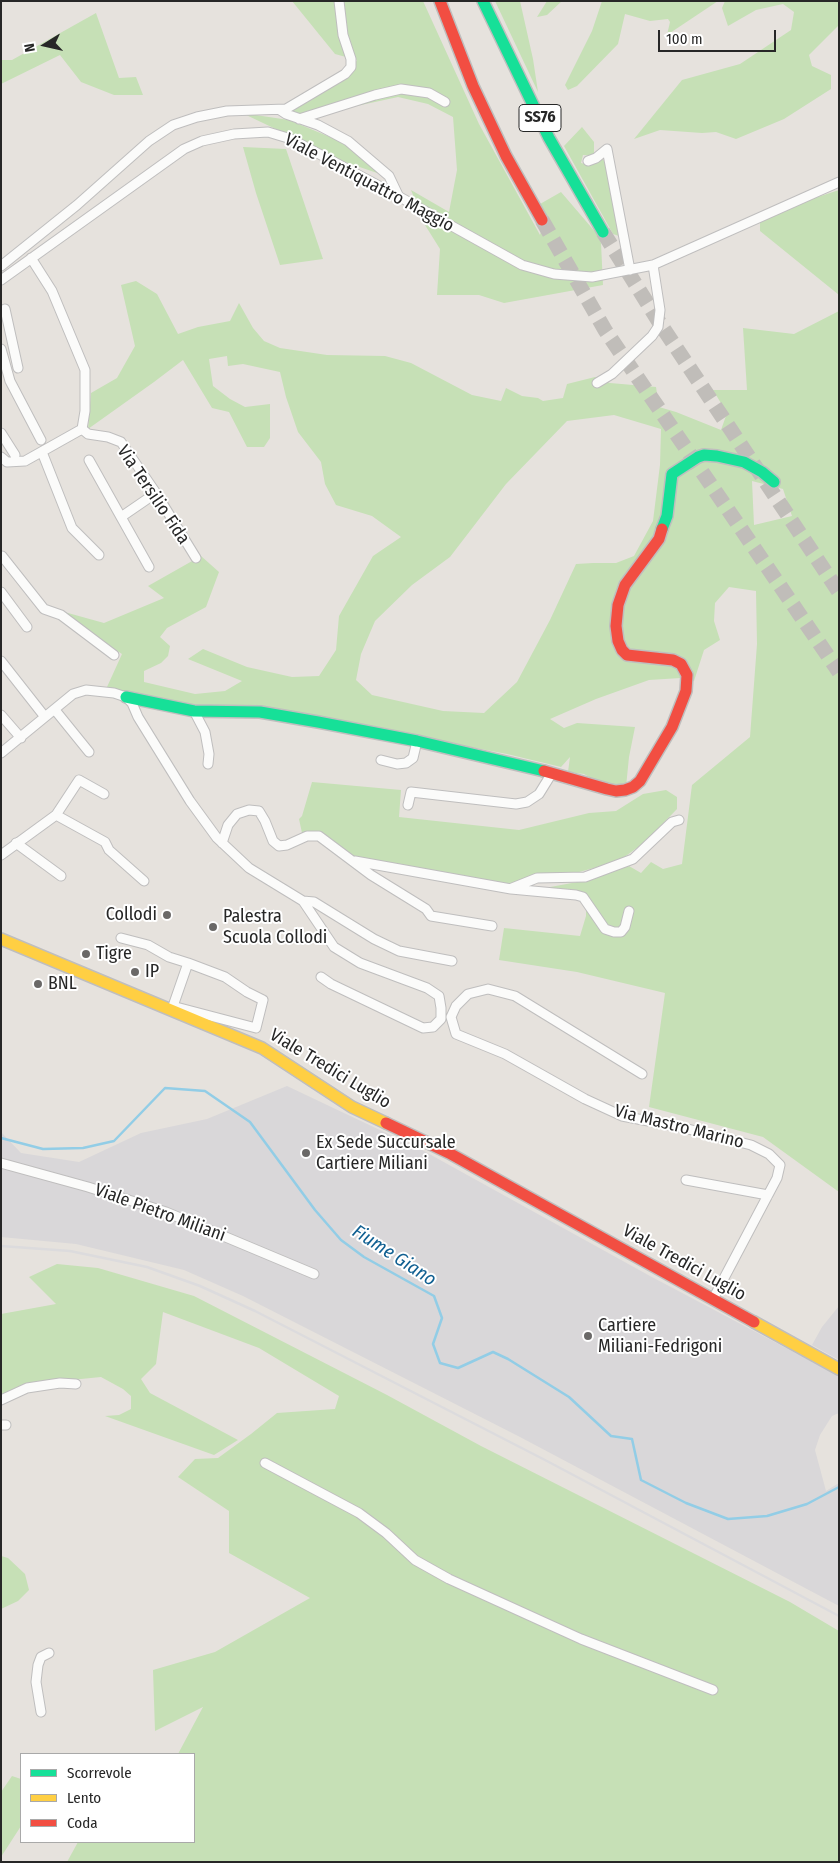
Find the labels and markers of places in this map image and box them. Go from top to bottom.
place label: Collodi [106,904,157,926]
place label: Palestra Scuola Collodi [223,906,327,949]
marker: Collodi [161,909,173,921]
marker: Palestra Scuola Collodi [207,921,219,933]
place label: Tigre [96,943,132,965]
marker: Tigre [80,948,92,960]
place label: IP [145,961,159,983]
marker: IP [129,966,141,978]
place label: BNL [48,973,77,995]
marker: BNL [32,978,44,990]
place label: Ex Sede Succursale Cartiere Miliani [316,1132,456,1174]
marker: Ex Sede Succursale Cartiere Miliani [300,1147,312,1159]
place label: Cartiere Miliani-Fedrigoni [598,1315,722,1358]
marker: Cartiere Miliani-Fedrigoni [582,1330,594,1342]

